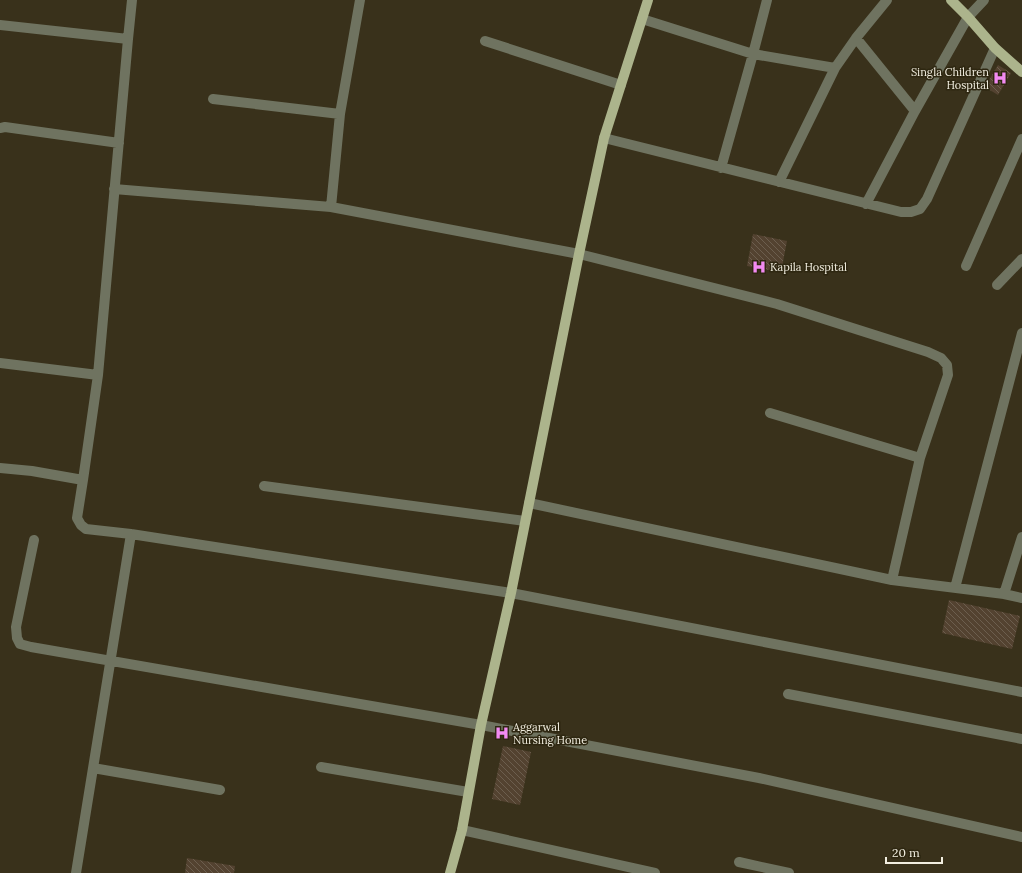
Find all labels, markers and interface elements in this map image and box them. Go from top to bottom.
place label: Singla Children Hospital [911,65,989,92]
hospital icon: Singla Children Hospital [992,70,1008,86]
hospital icon: Kapila Hospital [751,259,767,275]
place label: Kapila Hospital [770,260,847,274]
place label: Aggarwal Nursing Home [512,720,587,747]
hospital icon: Aggarwal Nursing Home [494,725,510,741]
scale bar [886,839,942,865]
text: 20 m [892,845,920,860]

